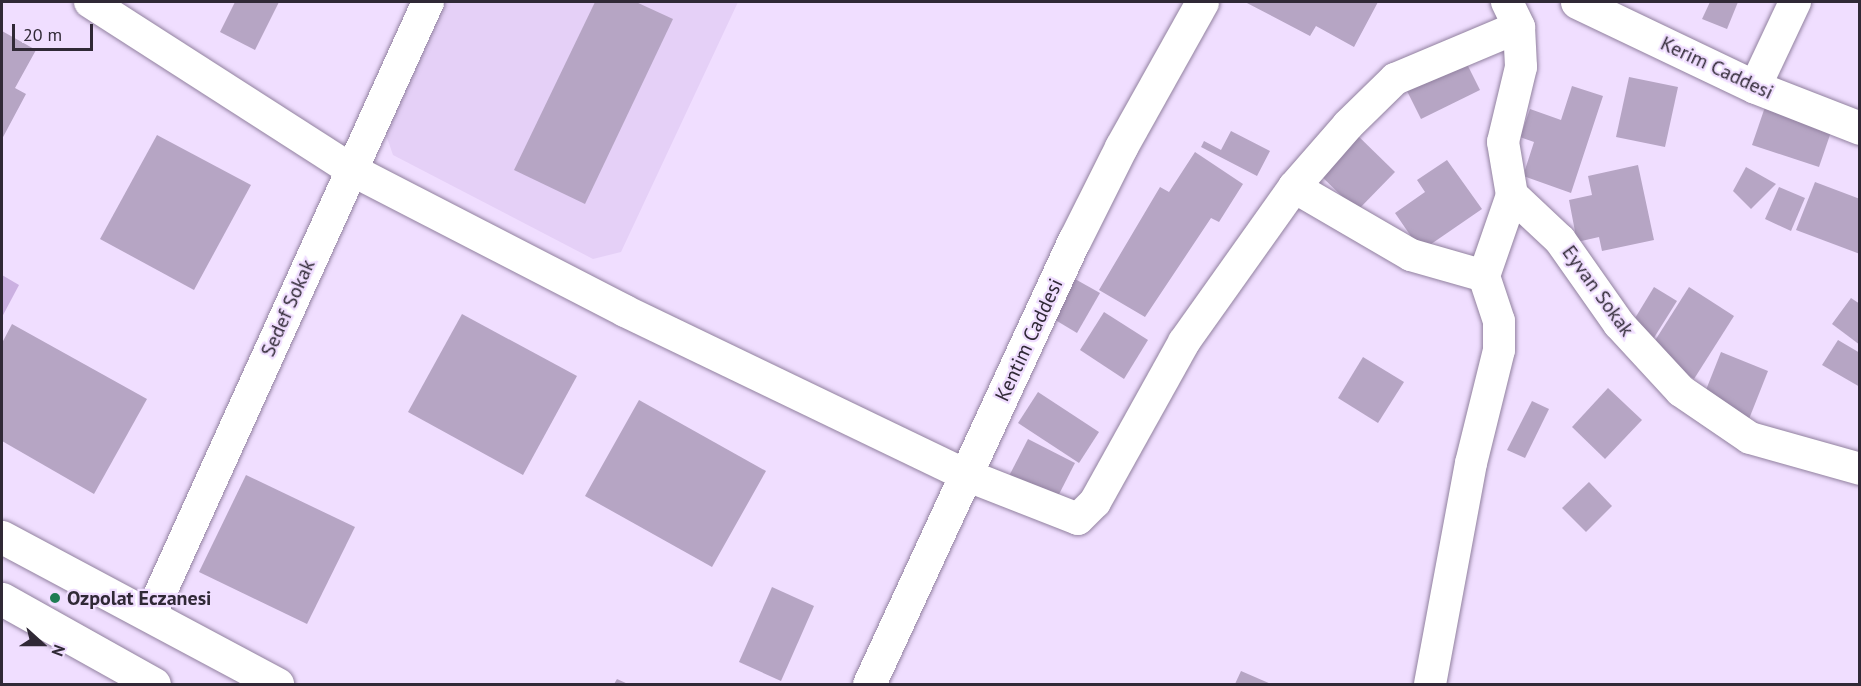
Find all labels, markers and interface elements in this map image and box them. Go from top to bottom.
scale bar [15,12,96,50]
text: 20 m [23,23,62,46]
street label: Kerim Caddesi [1657,31,1777,105]
street label: Eyvan Sokak [1557,241,1639,341]
street label: Sedef Sokak [256,256,320,360]
street label: Kentim Caddesi [990,275,1068,405]
place label: Ozpolat Eczanesi [67,586,211,610]
marker: Ozpolat Eczanesi [48,591,62,605]
north arrow [12,614,72,674]
text: N [48,642,70,659]

